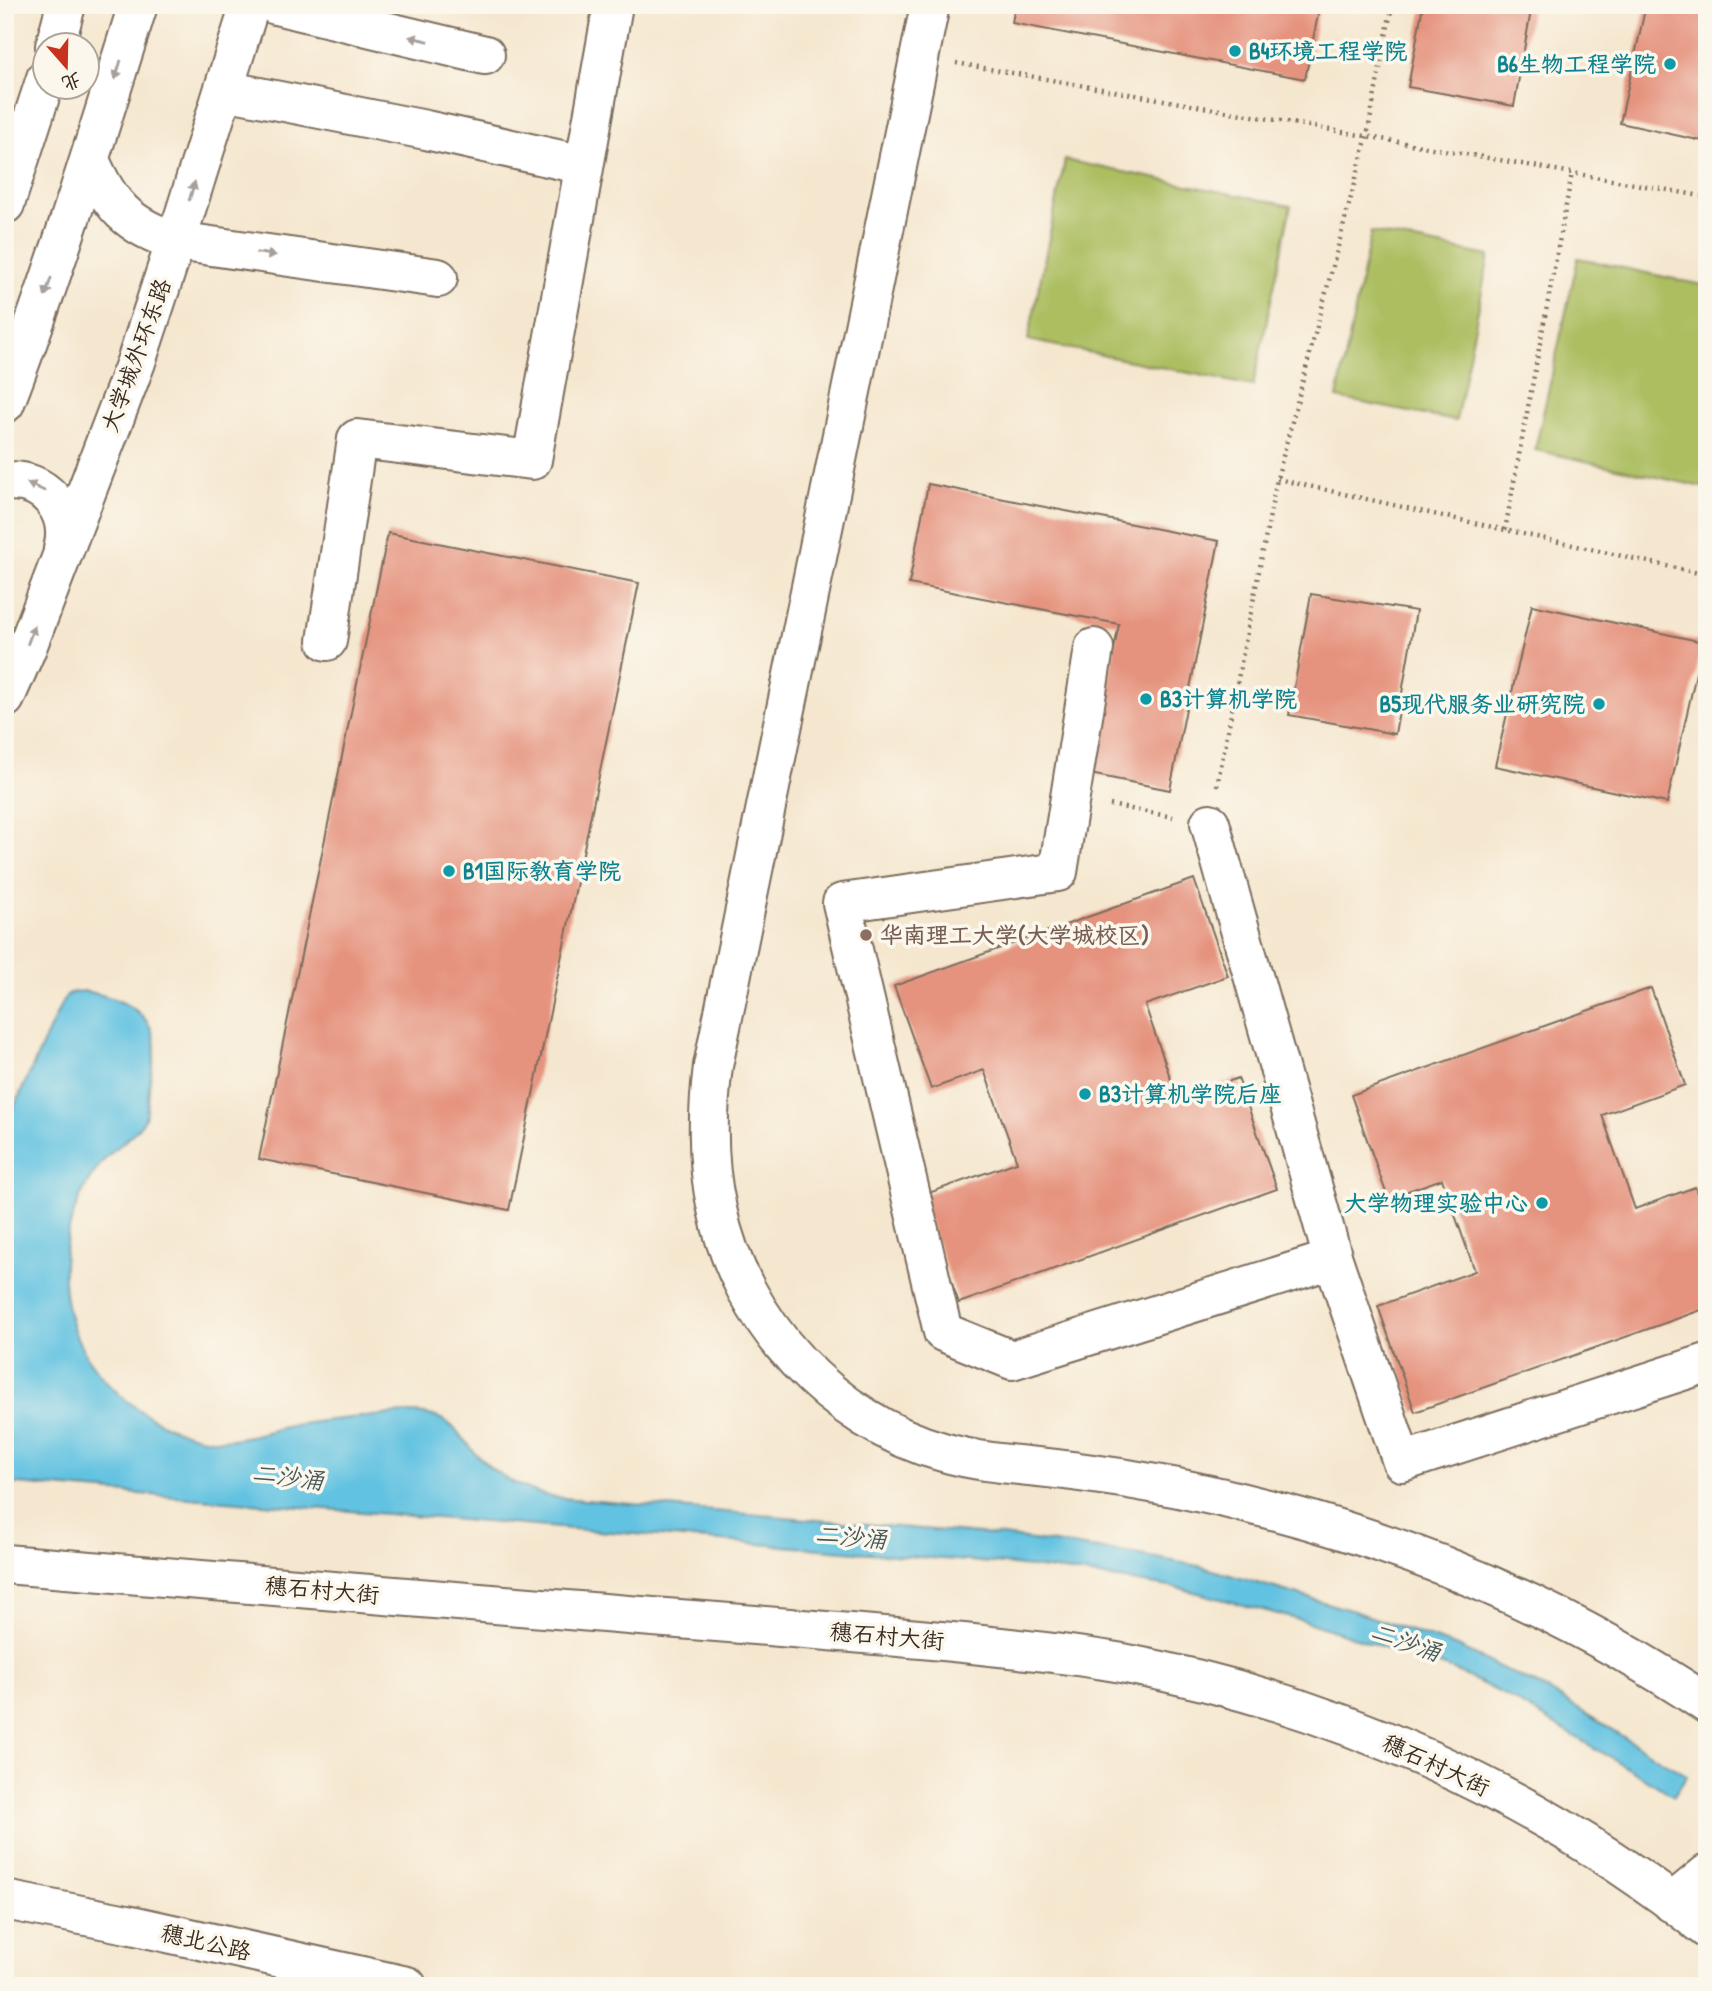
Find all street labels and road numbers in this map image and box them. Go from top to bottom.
street label: 大学城外环东路 [93,274,178,436]
street label: 穗石村大街 [263,1569,381,1610]
street label: 穗石村大街 [828,1615,946,1656]
street label: 穗石村大街 [1378,1726,1495,1803]
street label: 穗北公路 [158,1916,254,1967]

